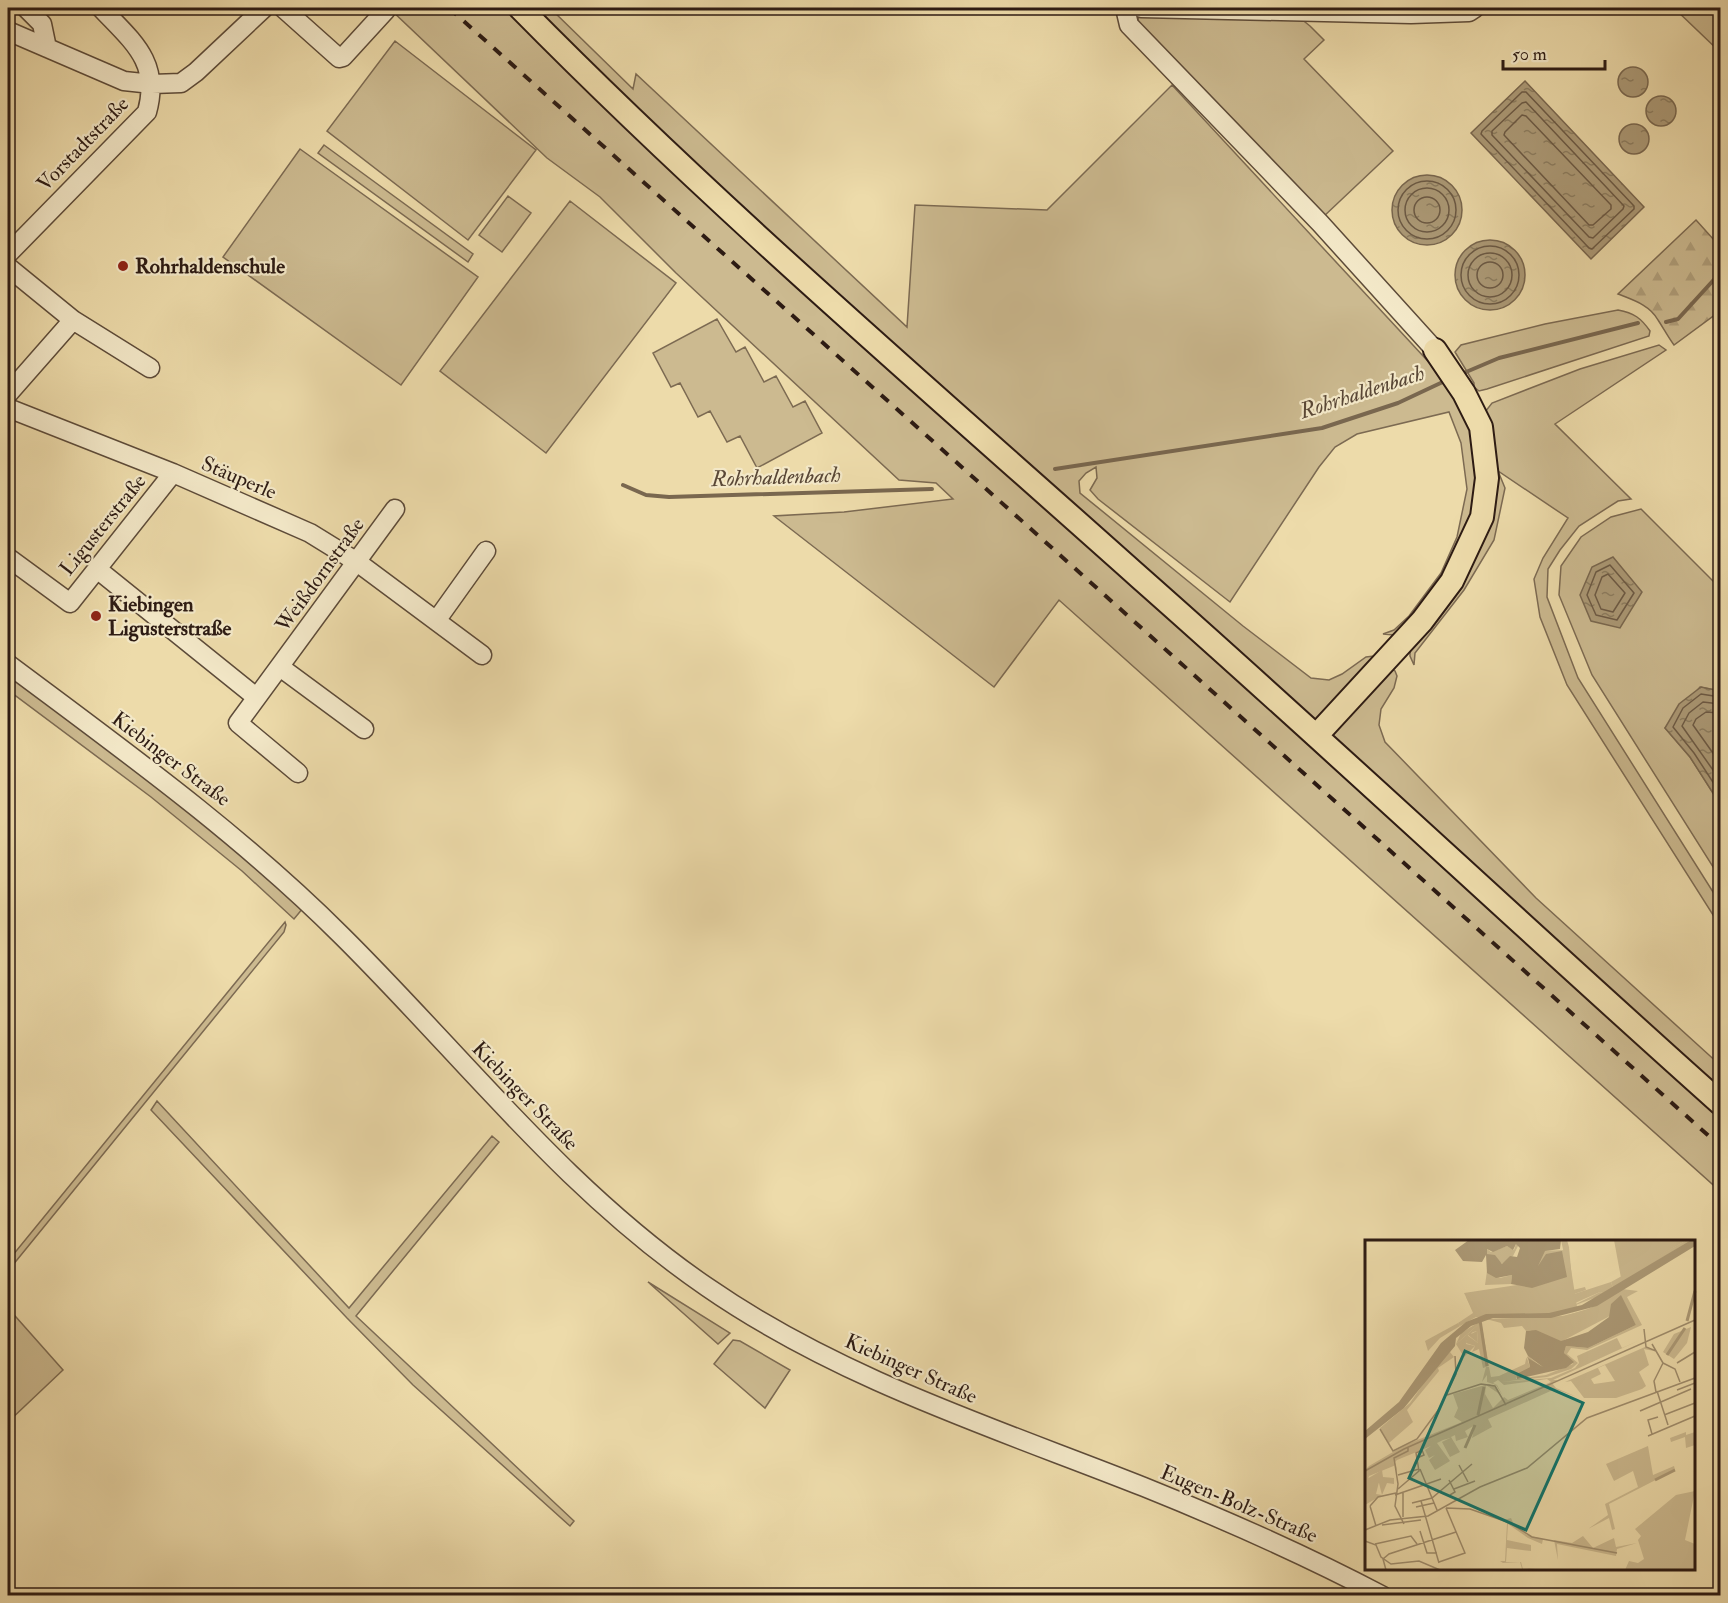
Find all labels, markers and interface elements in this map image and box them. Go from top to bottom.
scale bar [1503,33,1605,71]
text: 50 m [1512,43,1547,66]
street label: Vorstadtstraße [31,91,135,197]
place label: Rohrhaldenschule [135,253,285,280]
marker: Rohrhaldenschule [116,259,130,273]
water label: Rohrhaldenbach [1295,359,1428,426]
street label: Stäuperle [197,450,281,506]
water label: Rohrhaldenbach [710,461,841,493]
street label: Ligusterstraße [54,468,152,581]
street label: Weißdornstraße [269,512,371,638]
place label: Kiebingen Ligusterstraße [108,591,232,642]
marker: Kiebingen Ligusterstraße [89,609,103,623]
street label: Kiebinger Straße [106,705,236,813]
street label: Kiebinger Straße [466,1036,584,1157]
inset map [1365,1240,1695,1570]
street label: Kiebinger Straße [841,1328,982,1410]
street label: Eugen-Bolz-Straße [1156,1459,1322,1549]

